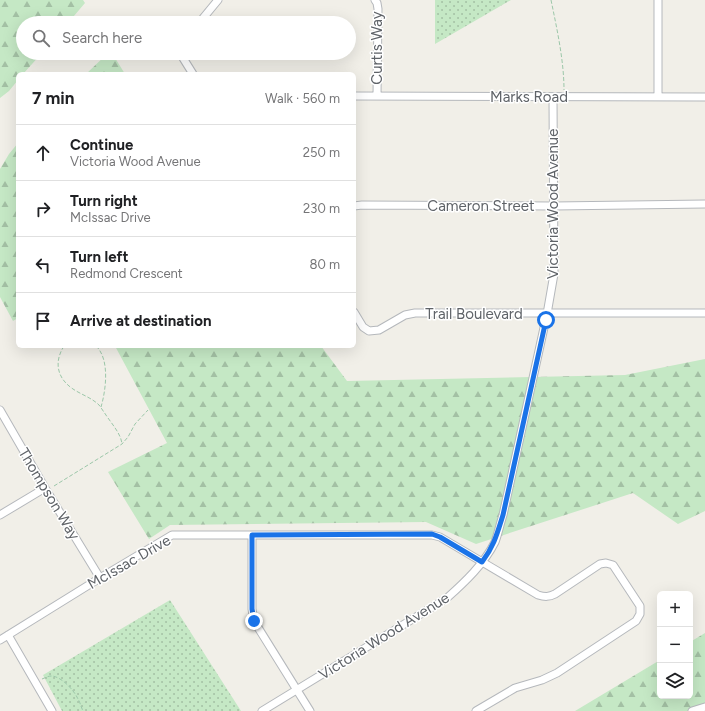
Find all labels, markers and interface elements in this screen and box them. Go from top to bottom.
street label: Curtis Way [368,11,386,85]
search box [16,16,356,60]
icon: search [30,27,52,49]
text: Search here [62,29,142,47]
text: 7 min [32,88,74,108]
street label: Marks Road [490,88,568,106]
text: Walk · 560 m [265,91,340,106]
street label: Victoria Wood Avenue [544,129,562,279]
text: Continue [70,136,133,154]
icon: ahead [32,142,54,164]
text: 250 m [303,145,340,160]
text: Victoria Wood Avenue [70,154,201,169]
text: Turn right [70,192,138,210]
street label: Cameron Street [427,197,535,215]
icon: right [32,198,54,220]
text: 230 m [303,201,340,216]
text: McIssac Drive [70,210,151,225]
text: Turn left [70,248,128,266]
icon: left [32,254,54,276]
text: 80 m [309,257,340,272]
text: Redmond Crescent [70,266,183,281]
street label: Trail Boulevard [425,305,523,323]
icon: arrive [32,310,54,332]
route start [537,311,555,329]
text: Arrive at destination [70,312,211,330]
street label: Thompson Way [15,445,84,543]
street label: McIssac Drive [84,531,174,593]
street label: Victoria Wood Avenue [315,588,453,684]
map controls [657,591,693,699]
button: + [657,591,693,627]
route end [245,612,263,630]
button: − [657,627,693,663]
button: layers [657,663,693,699]

